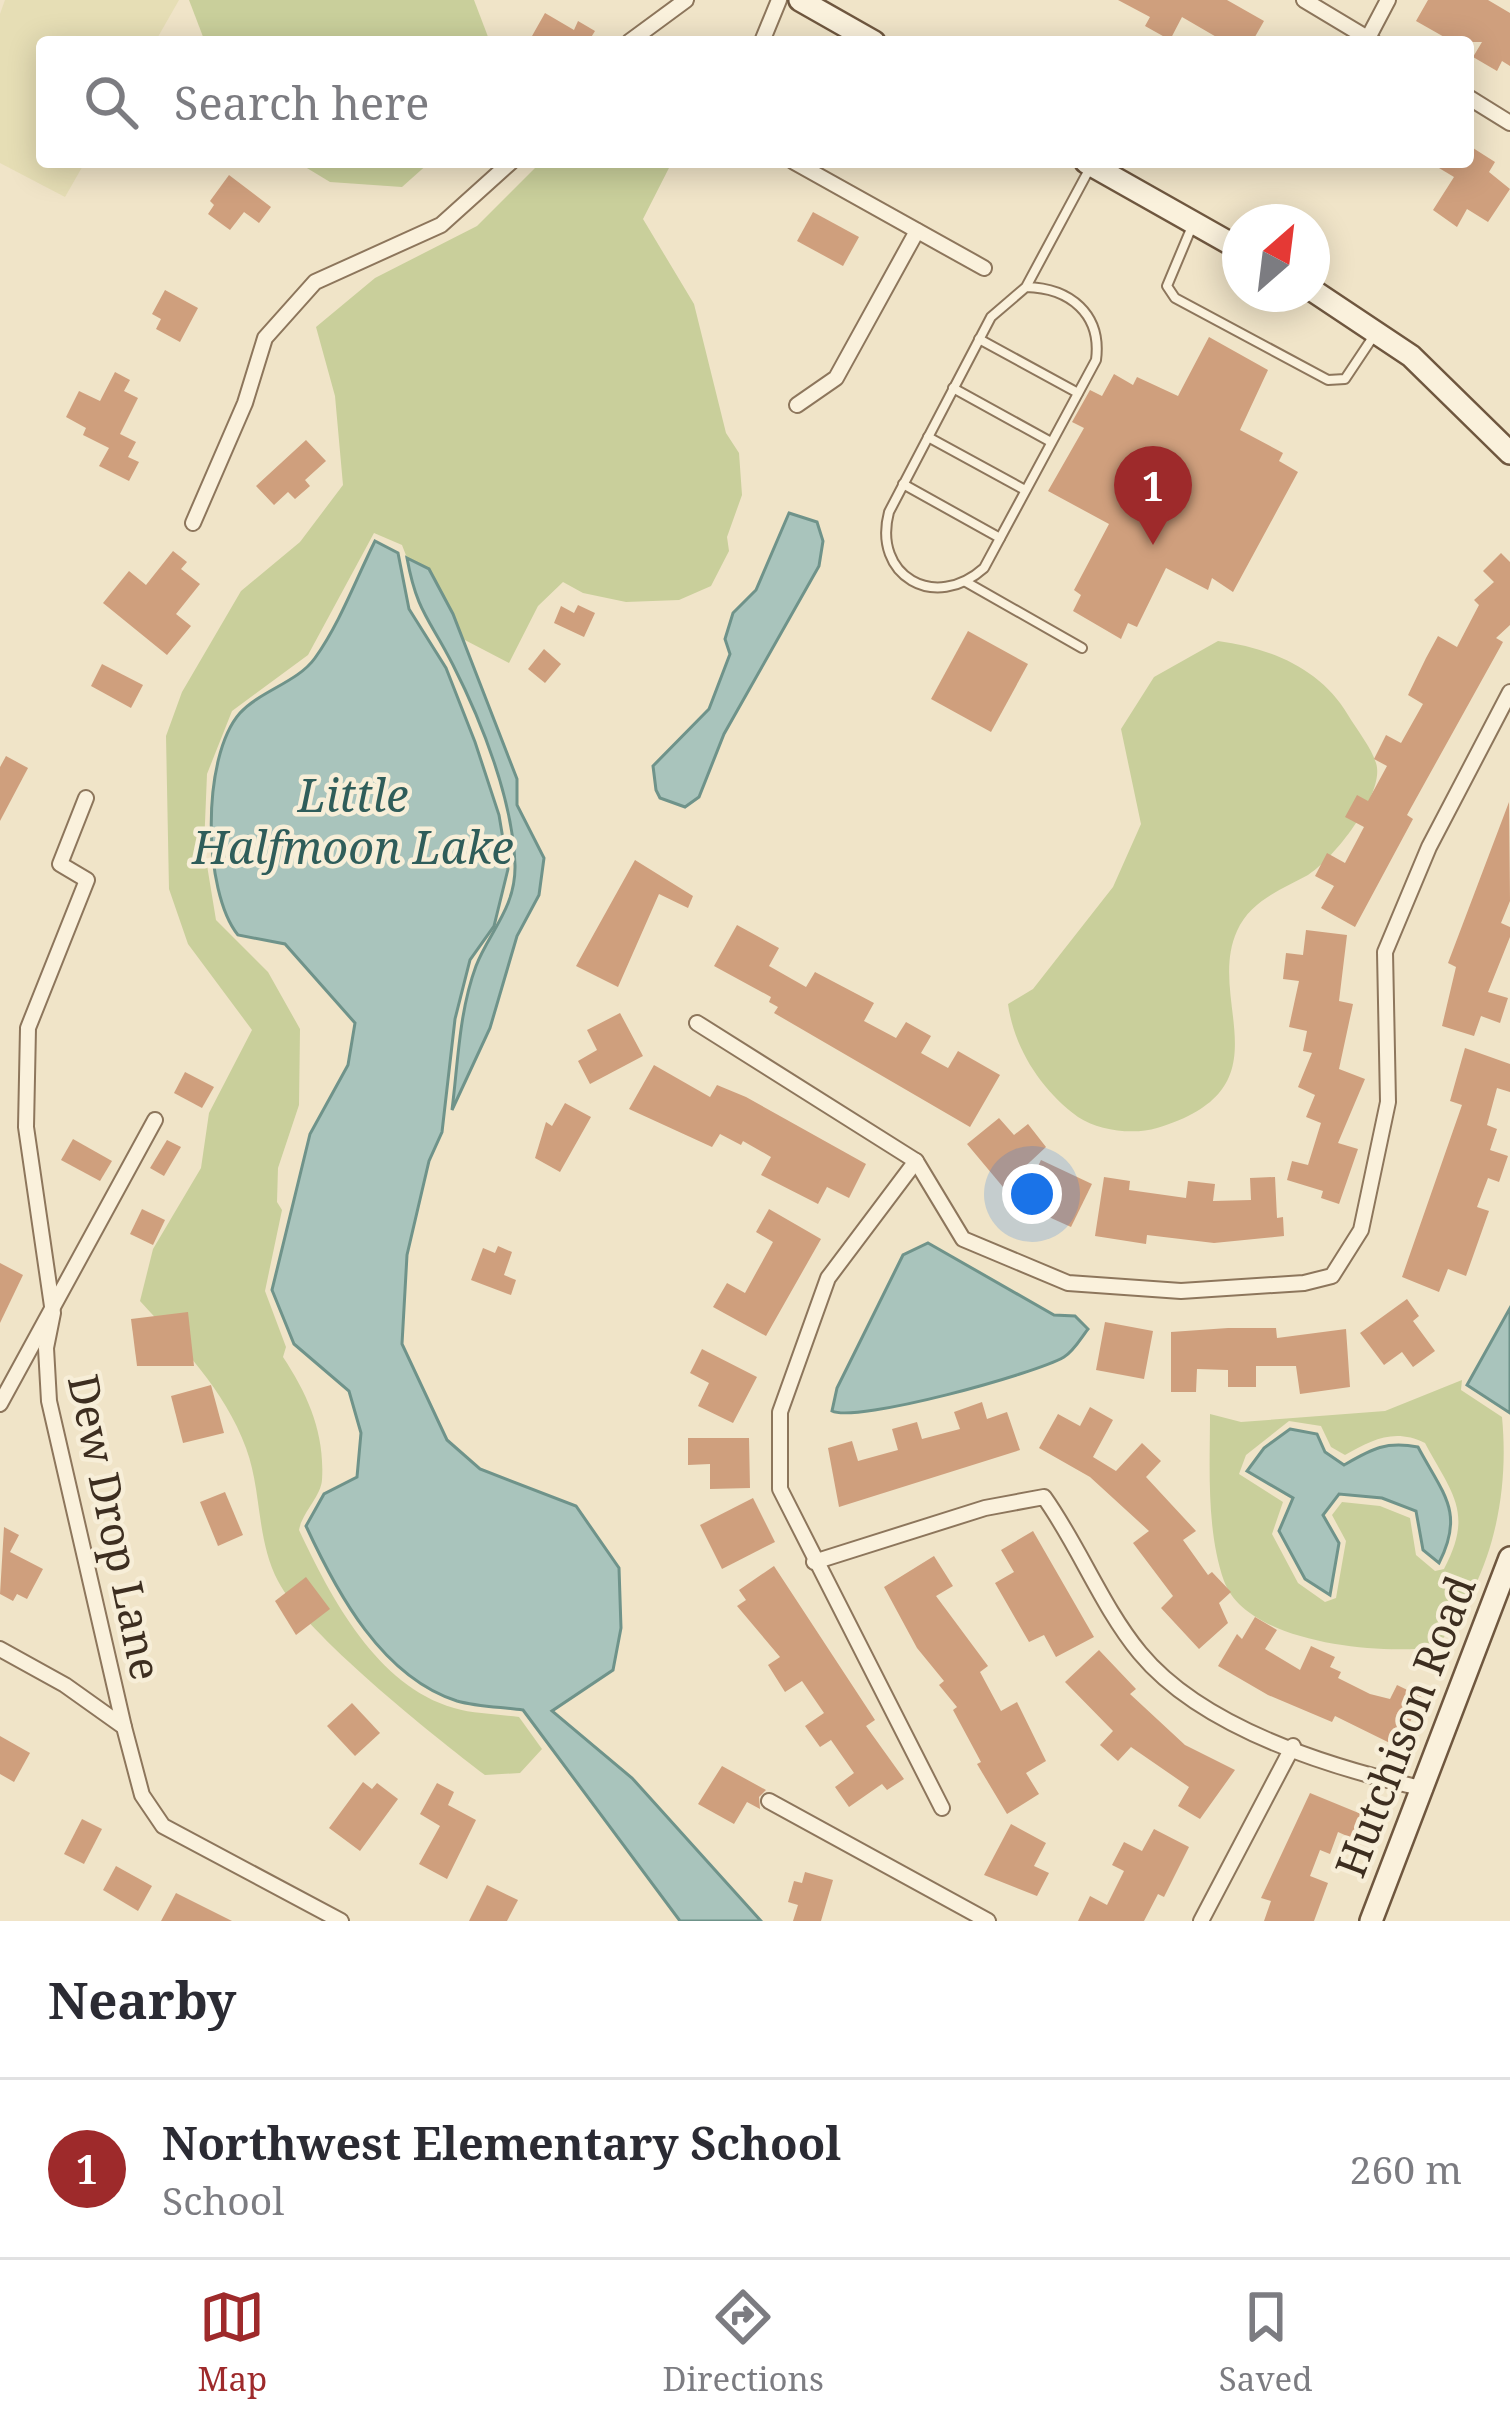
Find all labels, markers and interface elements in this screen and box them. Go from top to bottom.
search box [36,36,1474,168]
icon: search [78,69,144,135]
text: Search here [174,72,429,133]
north arrow [1222,204,1330,312]
pin: 1 [1114,446,1192,545]
water label: Little Halfmoon Lake [191,764,514,877]
your location [1002,1164,1062,1224]
street label: Dew Drop Lane [56,1369,176,1685]
street label: Hutchison Road [1320,1567,1488,1885]
text: Nearby [48,1964,236,2034]
text: Northwest Elementary School [162,2112,841,2173]
text: 1 [76,2142,98,2195]
text: 260 m [1350,2142,1462,2195]
text: School [162,2173,284,2226]
tab: Map [198,2284,267,2401]
tab: Directions [662,2284,824,2401]
tab: Saved [1219,2284,1312,2401]

